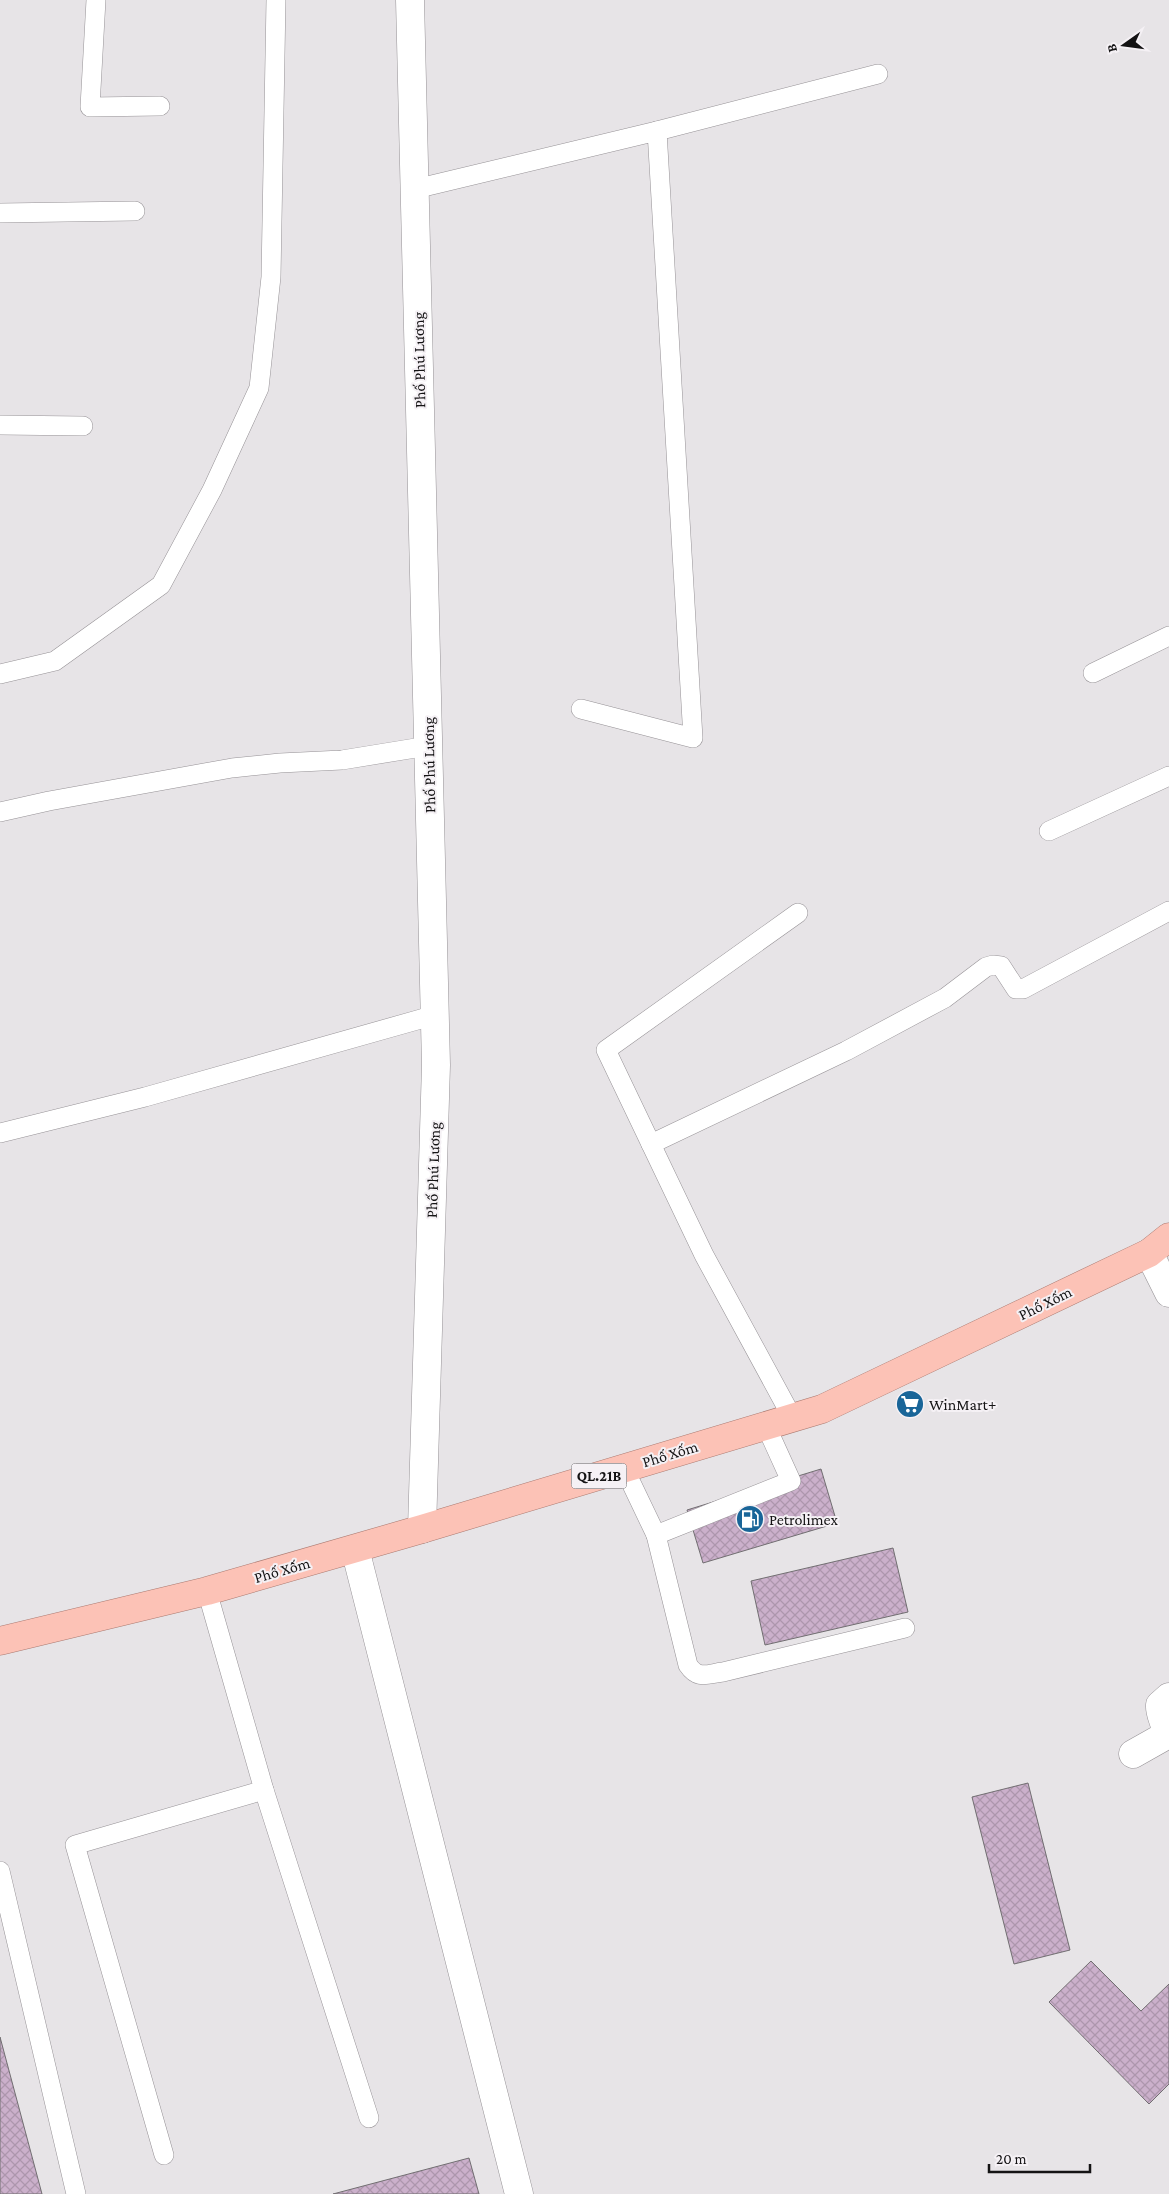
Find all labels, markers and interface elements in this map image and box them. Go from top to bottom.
north arrow [1099,20,1149,70]
text: B [1103,42,1120,54]
street label: Phố Phú Lương [410,311,429,408]
street label: Phố Phú Lương [420,716,439,813]
street label: Phố Phú Lương [423,1121,444,1218]
street label: Phố Xốm [1016,1283,1075,1323]
supermarket icon: WinMart+ [895,1389,925,1419]
place label: WinMart+ [929,1396,996,1413]
street label: Phố Xốm [640,1437,700,1470]
road number: QL.21B [572,1464,626,1488]
fuel station icon: Petrolimex [735,1504,765,1534]
place label: Petrolimex [769,1511,838,1528]
street label: Phố Xốm [252,1554,312,1586]
scale bar [989,2142,1090,2174]
text: 20 m [996,2151,1027,2167]

